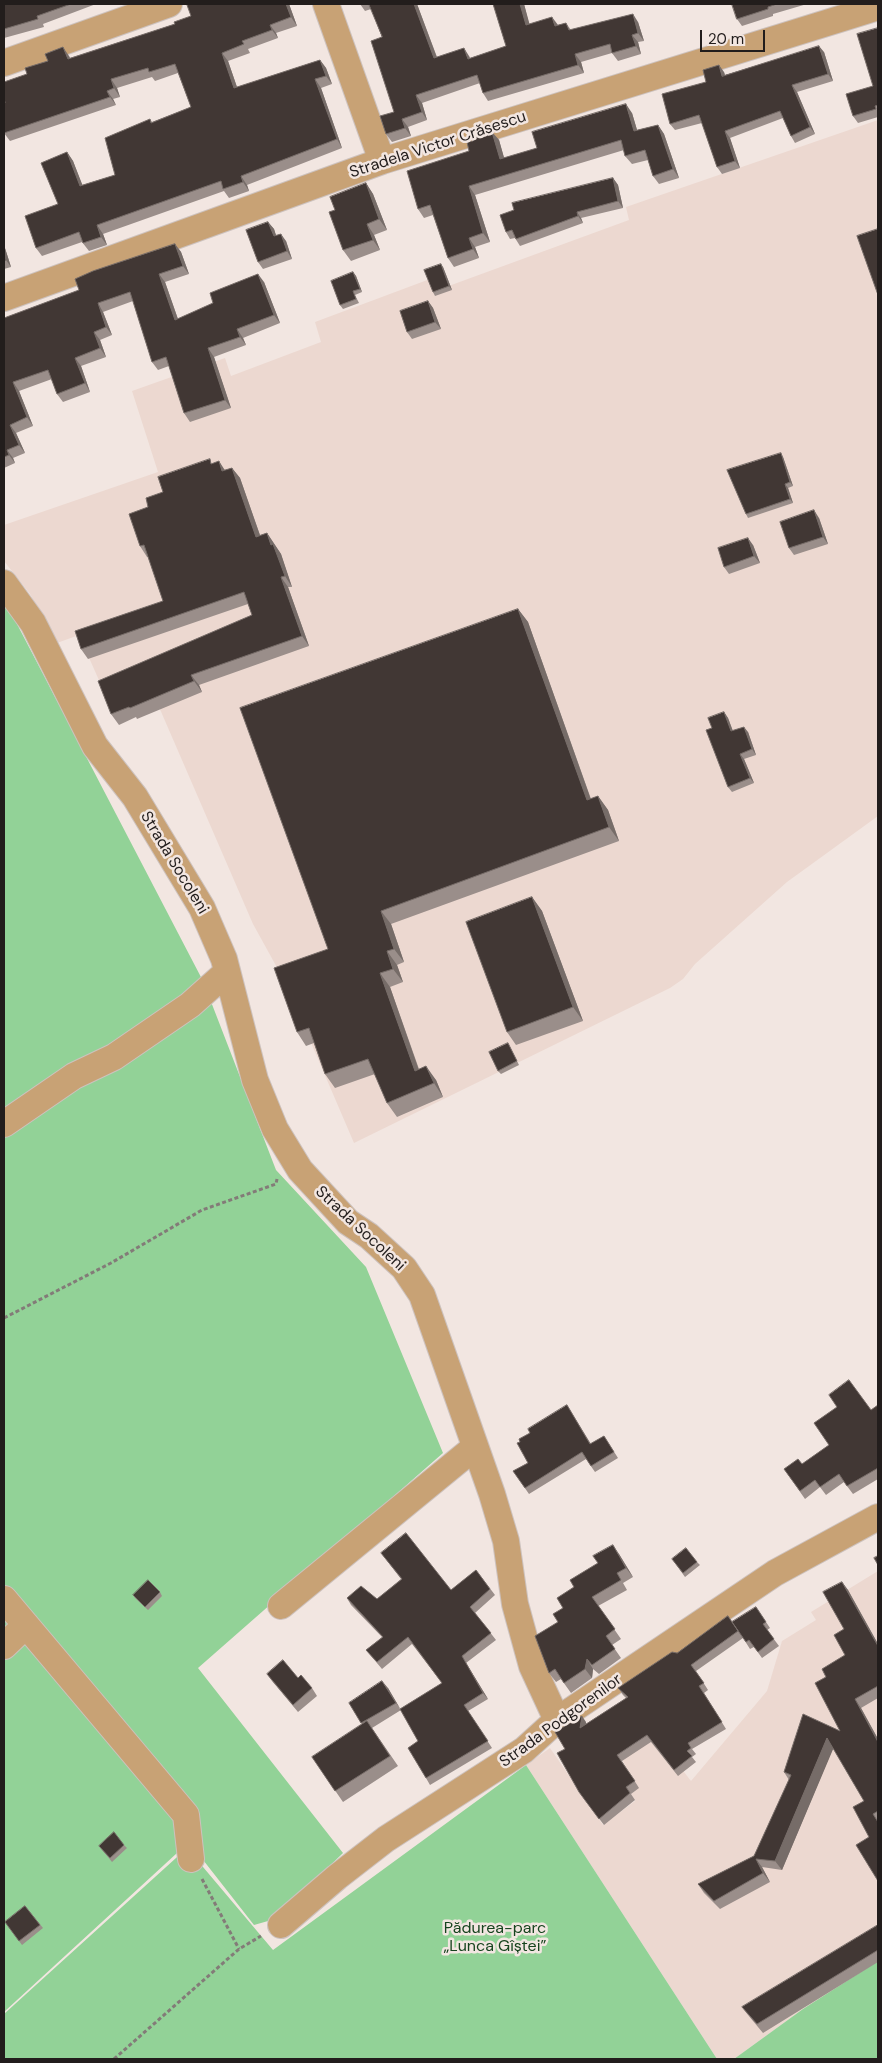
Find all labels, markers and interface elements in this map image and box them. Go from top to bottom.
scale bar [702,20,767,52]
text: 20 m [708,29,744,49]
street label: Stradela Victor Crăsescu [347,107,529,183]
street label: Strada Socoleni [136,808,212,918]
street label: Strada Socoleni [311,1182,409,1276]
street label: Strada Podgorenilor [496,1670,626,1772]
park label: Pădurea-parc „Lunca Gîștei” [444,1919,546,1957]

